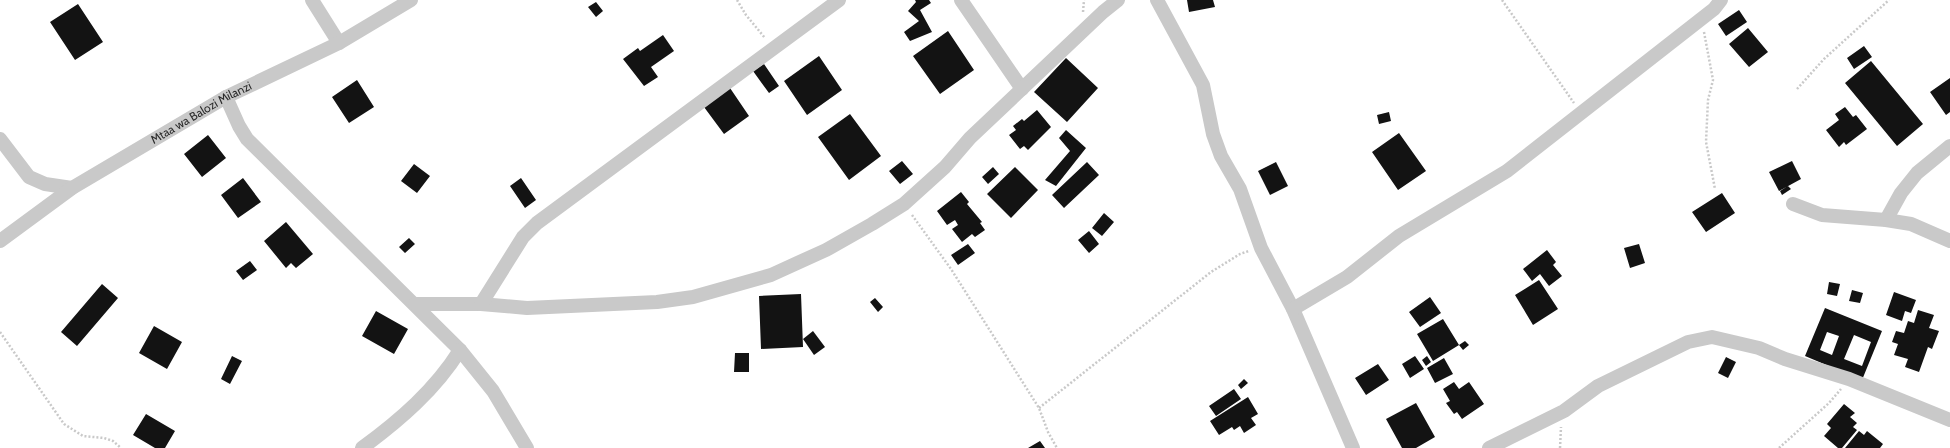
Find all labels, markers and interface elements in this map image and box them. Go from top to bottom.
street label: Mtaa wa Balozi Milanzi [148,78,254,147]

